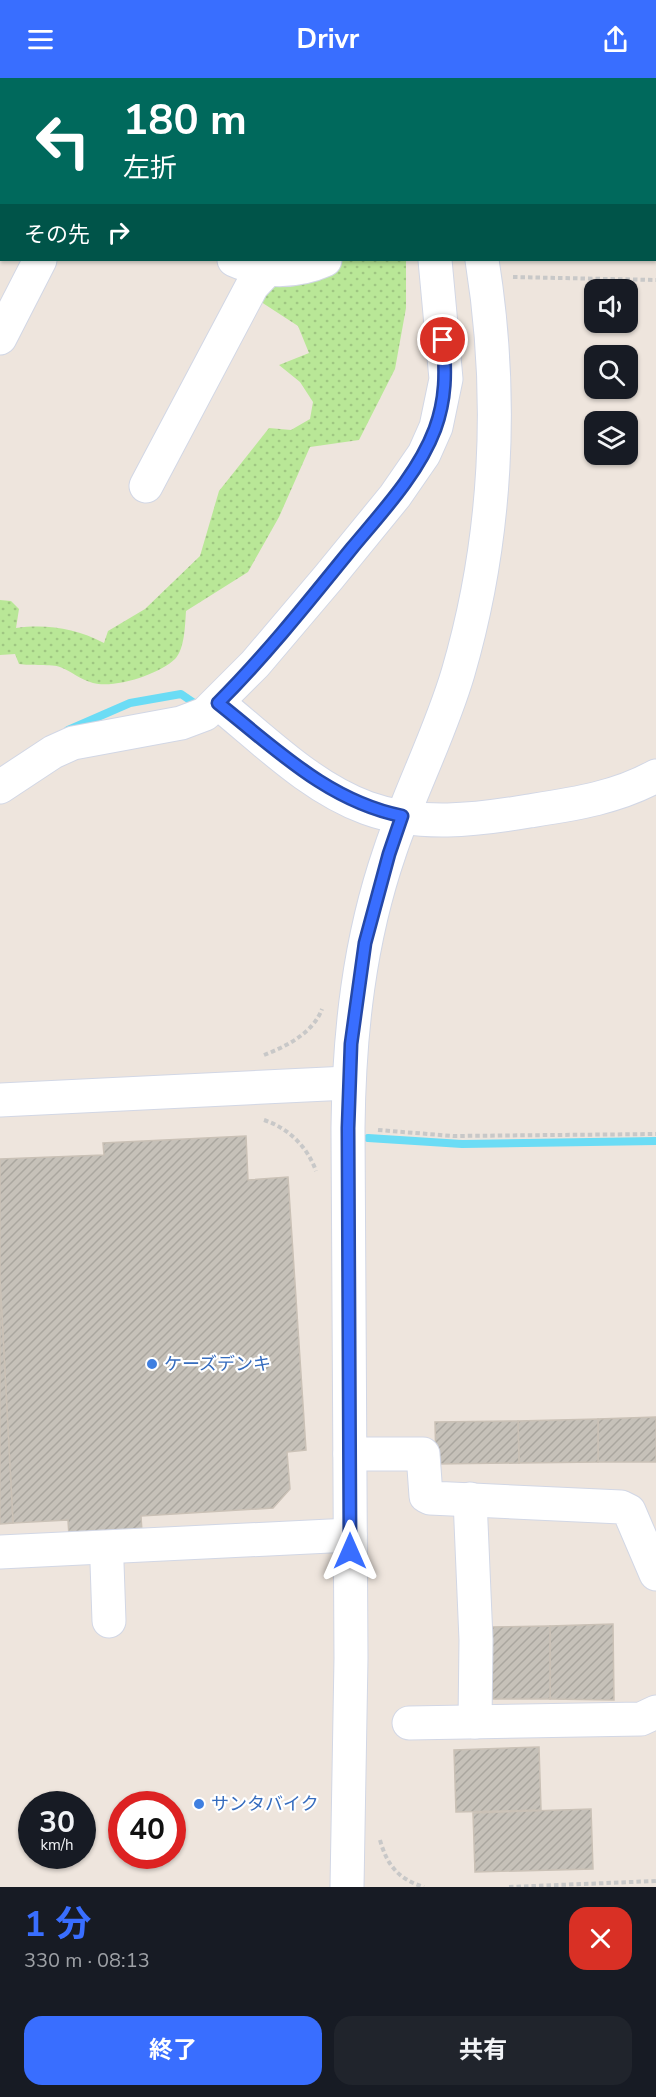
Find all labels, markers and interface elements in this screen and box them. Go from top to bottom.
text: Drivr [297,21,359,58]
icon: menu [24,23,57,56]
icon: share [599,23,632,56]
text: 180 m [123,92,247,149]
icon: left [24,102,102,180]
text: 左折 [123,150,177,187]
icon: right [102,216,135,249]
text: その先 [24,220,90,250]
map controls [584,279,638,465]
button: sound [584,279,638,333]
pin [417,314,468,365]
icon: arrive [426,323,459,356]
button: search [584,345,638,399]
button: layers [584,411,638,465]
place label: ケーズデンキ [164,1352,271,1376]
marker: ケーズデンキ [145,1357,159,1371]
position arrow [318,1519,382,1583]
speed limit sign: 40 [108,1791,186,1869]
place label: サンタバイク [211,1792,319,1816]
marker: サンタバイク [192,1797,206,1811]
text: 30 [39,1802,75,1843]
text: km/h [40,1835,74,1855]
text: 1 分 [24,1900,91,1949]
button: close [569,1907,632,1970]
text: 330 m · 08:13 [24,1947,150,1974]
button: 終了 [24,2016,322,2085]
button: 共有 [334,2016,632,2085]

